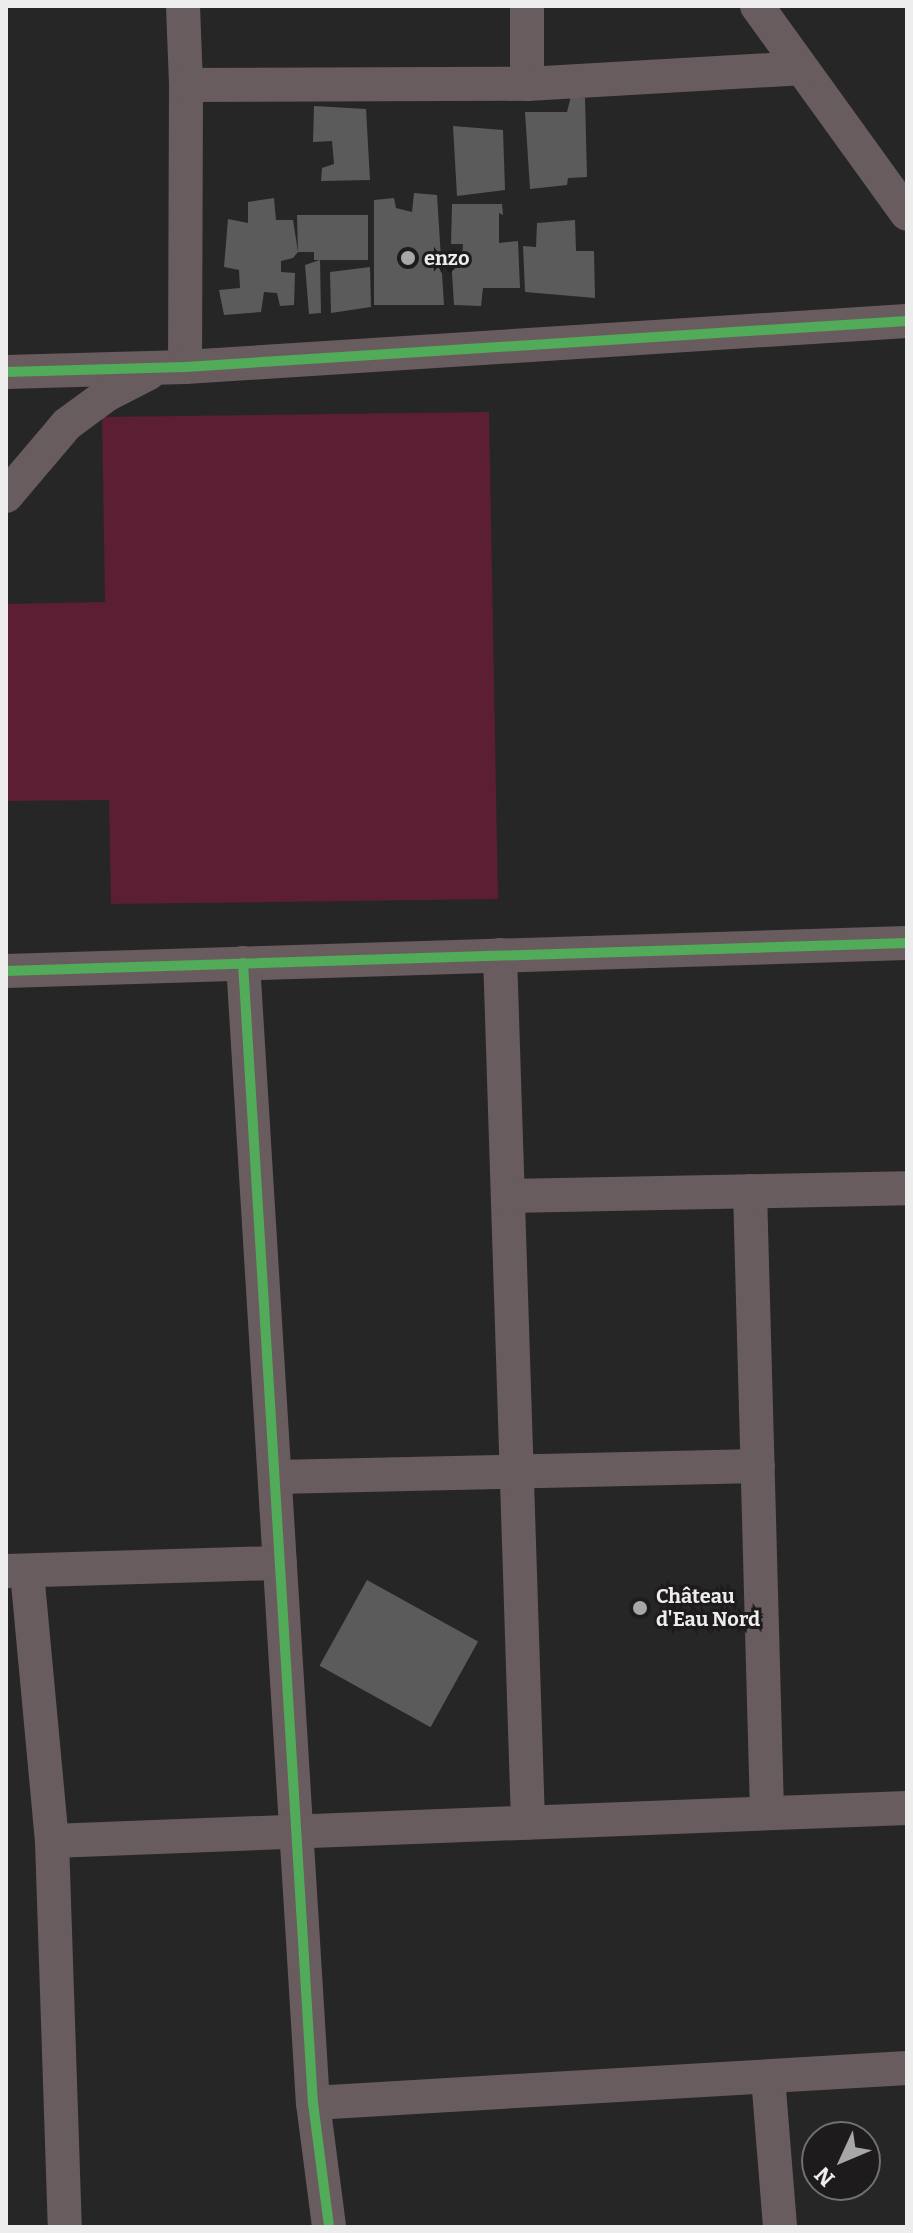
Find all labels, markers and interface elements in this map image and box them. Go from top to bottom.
place label: enzo [424,246,469,270]
marker: enzo [399,249,417,267]
place label: Château d'Eau Nord [656,1584,760,1631]
marker: Château d'Eau Nord [631,1599,649,1617]
north arrow [801,2121,881,2201]
text: N [809,2161,840,2192]

